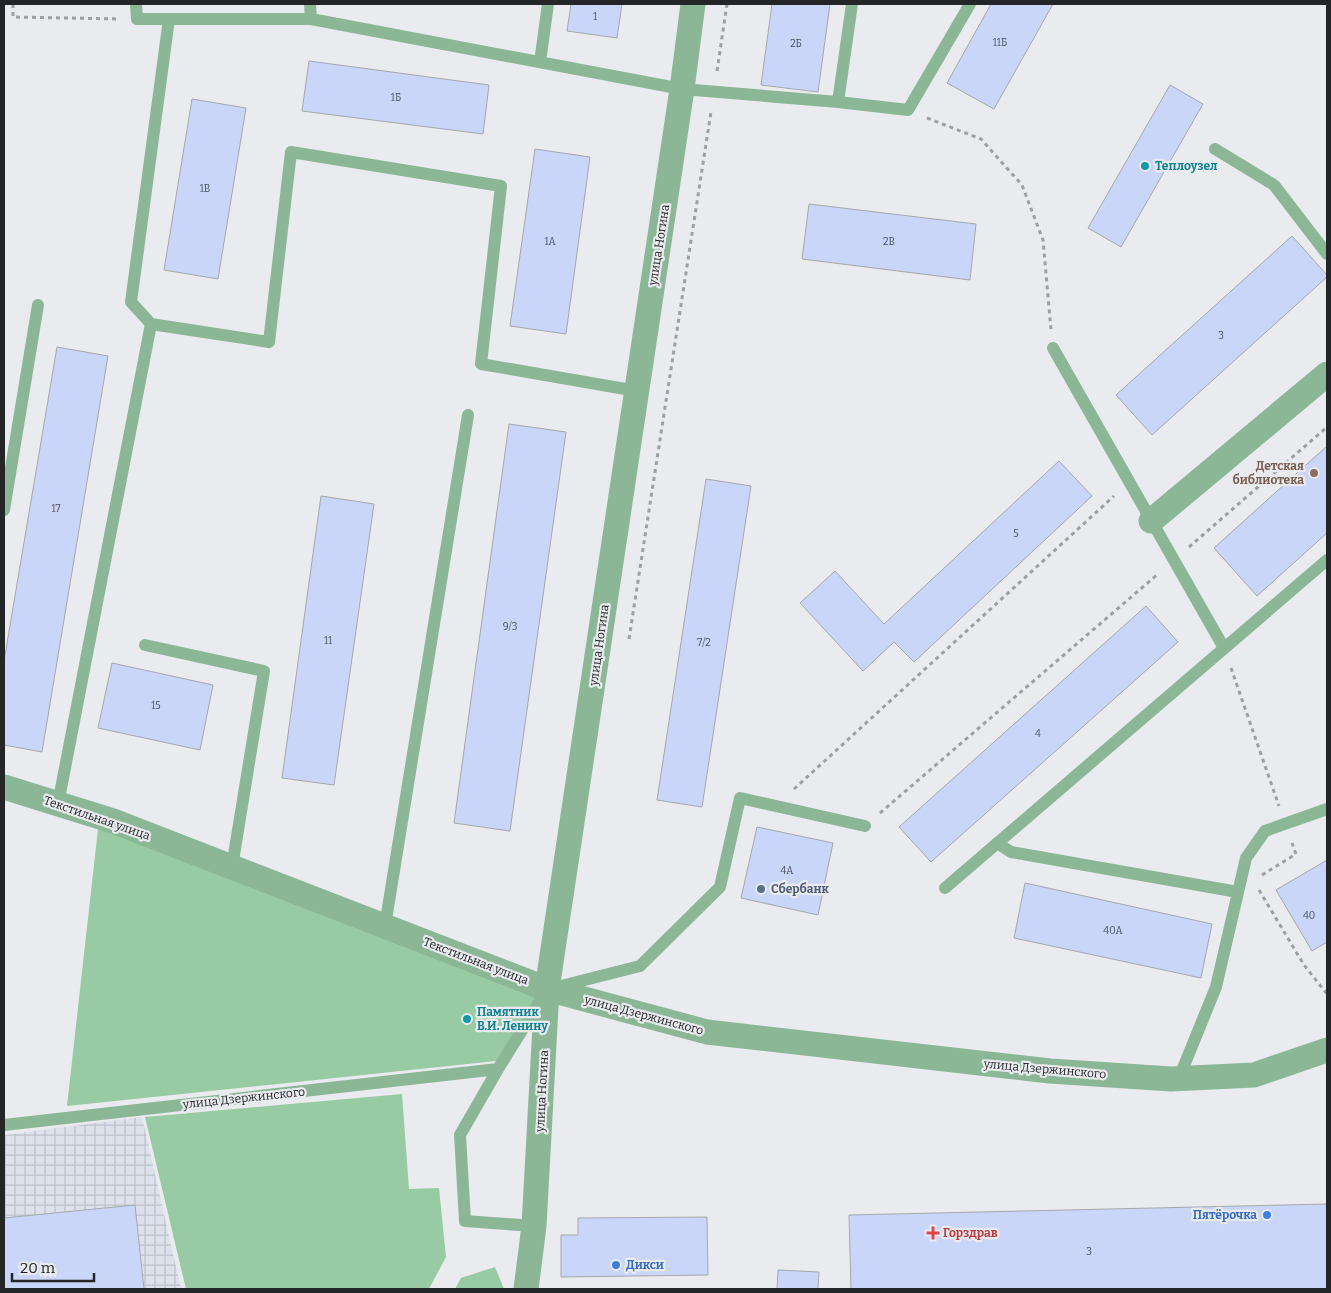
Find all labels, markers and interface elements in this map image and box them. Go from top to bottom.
house number: 1 [593,11,597,23]
house number: 11Б [993,37,1007,49]
house number: 2Б [790,38,802,50]
house number: 1Б [391,92,401,104]
place label: Теплоузел [1155,159,1218,173]
marker: Теплоузел [1139,160,1151,172]
house number: 1В [200,183,210,195]
street label: улица Ногина [646,203,672,288]
house number: 1А [544,236,556,248]
house number: 2В [883,236,895,248]
house number: 3 [1218,330,1224,342]
place label: Детская библиотека [1233,459,1304,487]
marker: Детская библиотека [1308,467,1320,479]
house number: 17 [52,503,60,515]
house number: 5 [1013,528,1019,540]
street label: улица Ногина [586,603,612,688]
house number: 9/3 [503,621,518,633]
house number: 11 [324,635,332,647]
house number: 7/2 [697,637,711,649]
house number: 15 [151,700,161,712]
house number: 4 [1035,728,1041,740]
street label: Текстильная улица [42,793,152,843]
house number: 4А [781,865,794,877]
place label: Сбербанк [771,882,830,896]
marker: Сбербанк [755,883,767,895]
house number: 40 [1303,910,1315,922]
house number: 40А [1103,925,1124,937]
street label: Текстильная улица [421,934,531,988]
street label: улица Дзержинского [582,992,705,1038]
place label: Памятник В.И. Ленину [477,1005,548,1033]
marker: Памятник В.И. Ленину [461,1013,473,1025]
street label: улица Ногина [533,1049,551,1133]
street label: улица Дзержинского [982,1057,1107,1081]
street label: улица Дзержинского [181,1085,306,1111]
place label: Пятёрочка [1193,1208,1257,1222]
marker: Пятёрочка [1261,1209,1273,1221]
place label: Горздрав [943,1226,998,1240]
marker: Горздрав [927,1227,939,1239]
house number: 3 [1086,1246,1092,1258]
scale bar [12,1250,95,1282]
place label: Дикси [626,1258,664,1272]
text: 20 m [20,1259,56,1277]
marker: Дикси [610,1259,622,1271]

